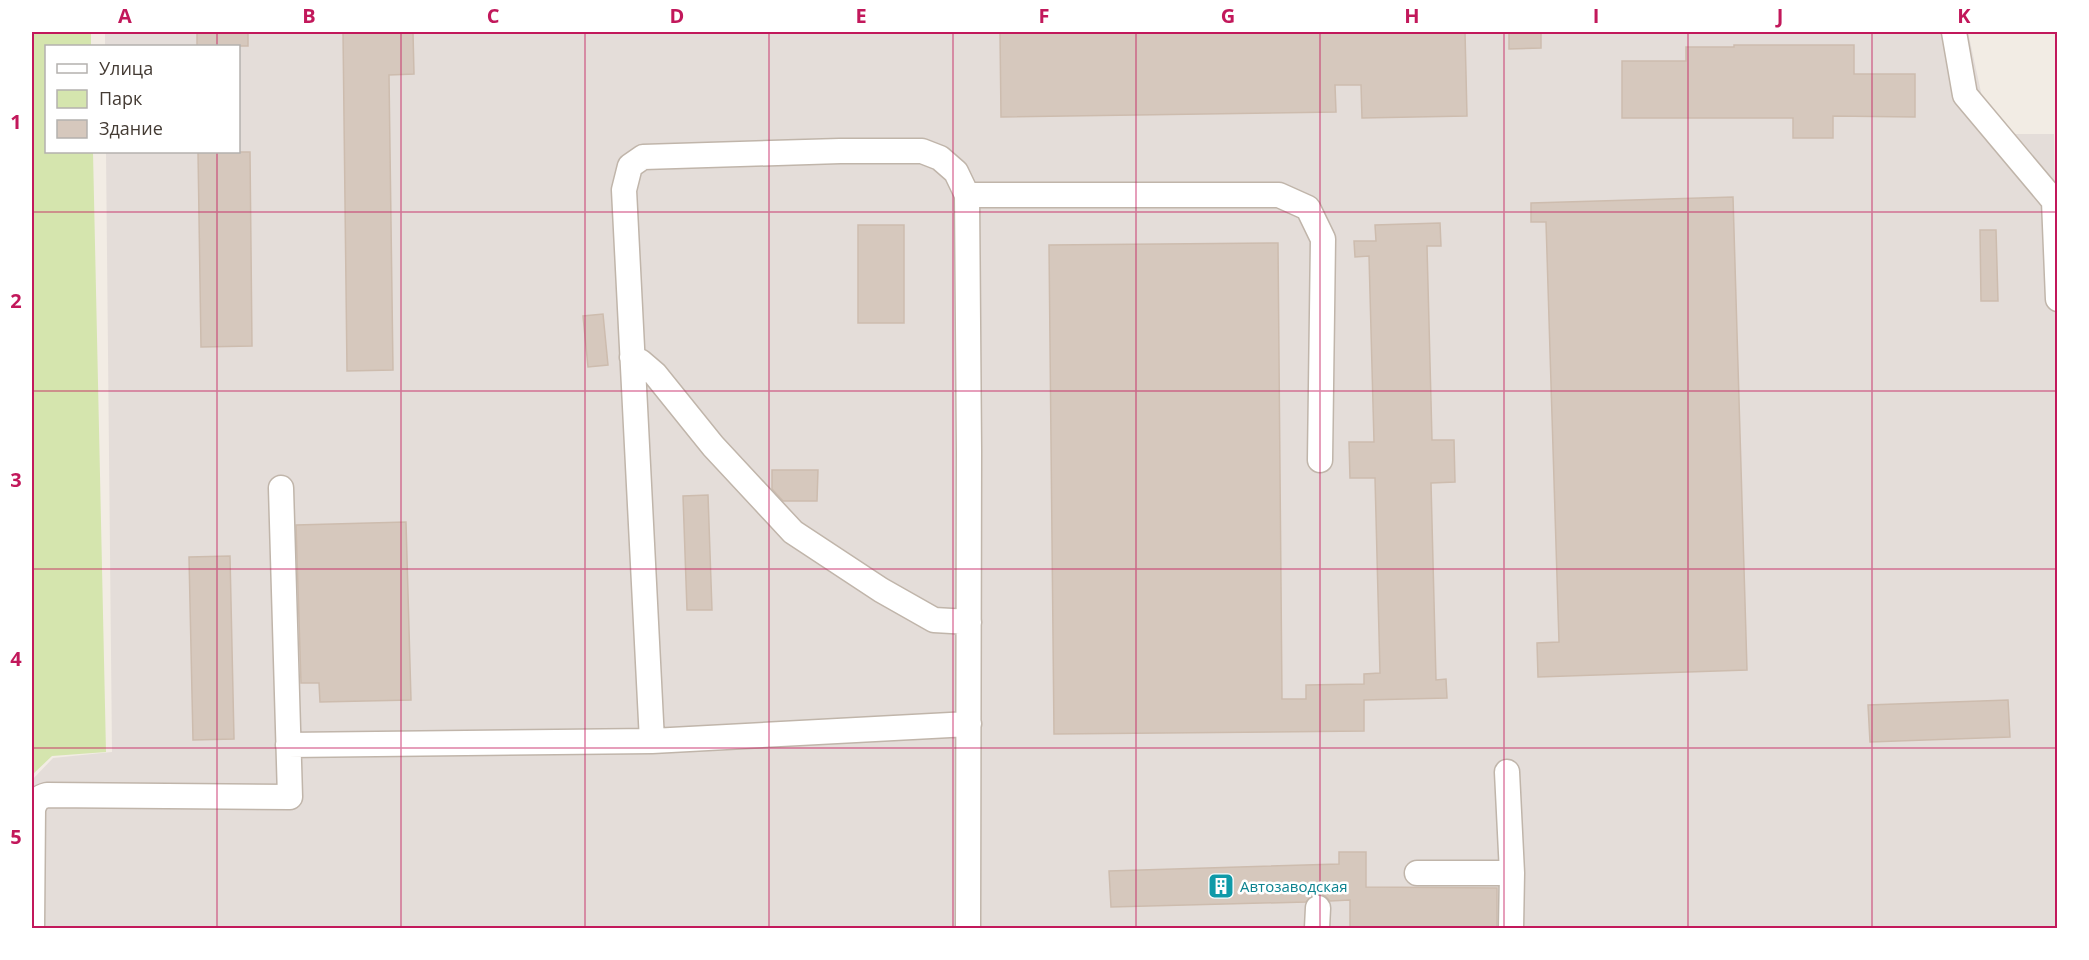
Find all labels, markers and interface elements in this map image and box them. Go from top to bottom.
text: A [118,2,132,29]
text: B [302,2,316,29]
text: C [487,2,500,29]
text: D [670,2,684,29]
text: E [855,2,867,29]
text: F [1039,2,1049,29]
text: G [1221,2,1235,29]
text: H [1404,2,1420,29]
text: I [1593,2,1599,29]
text: J [1775,2,1783,29]
text: K [1957,2,1971,29]
legend [45,45,240,153]
text: Улица [99,56,153,80]
text: Парк [99,86,143,110]
text: 1 [10,108,22,135]
text: Здание [99,116,163,140]
text: 2 [10,287,22,314]
text: 3 [10,466,22,493]
text: 4 [10,645,22,672]
text: 5 [10,823,22,850]
building icon: Автозаводская [1206,871,1236,901]
place label: Автозаводская [1240,876,1348,896]

